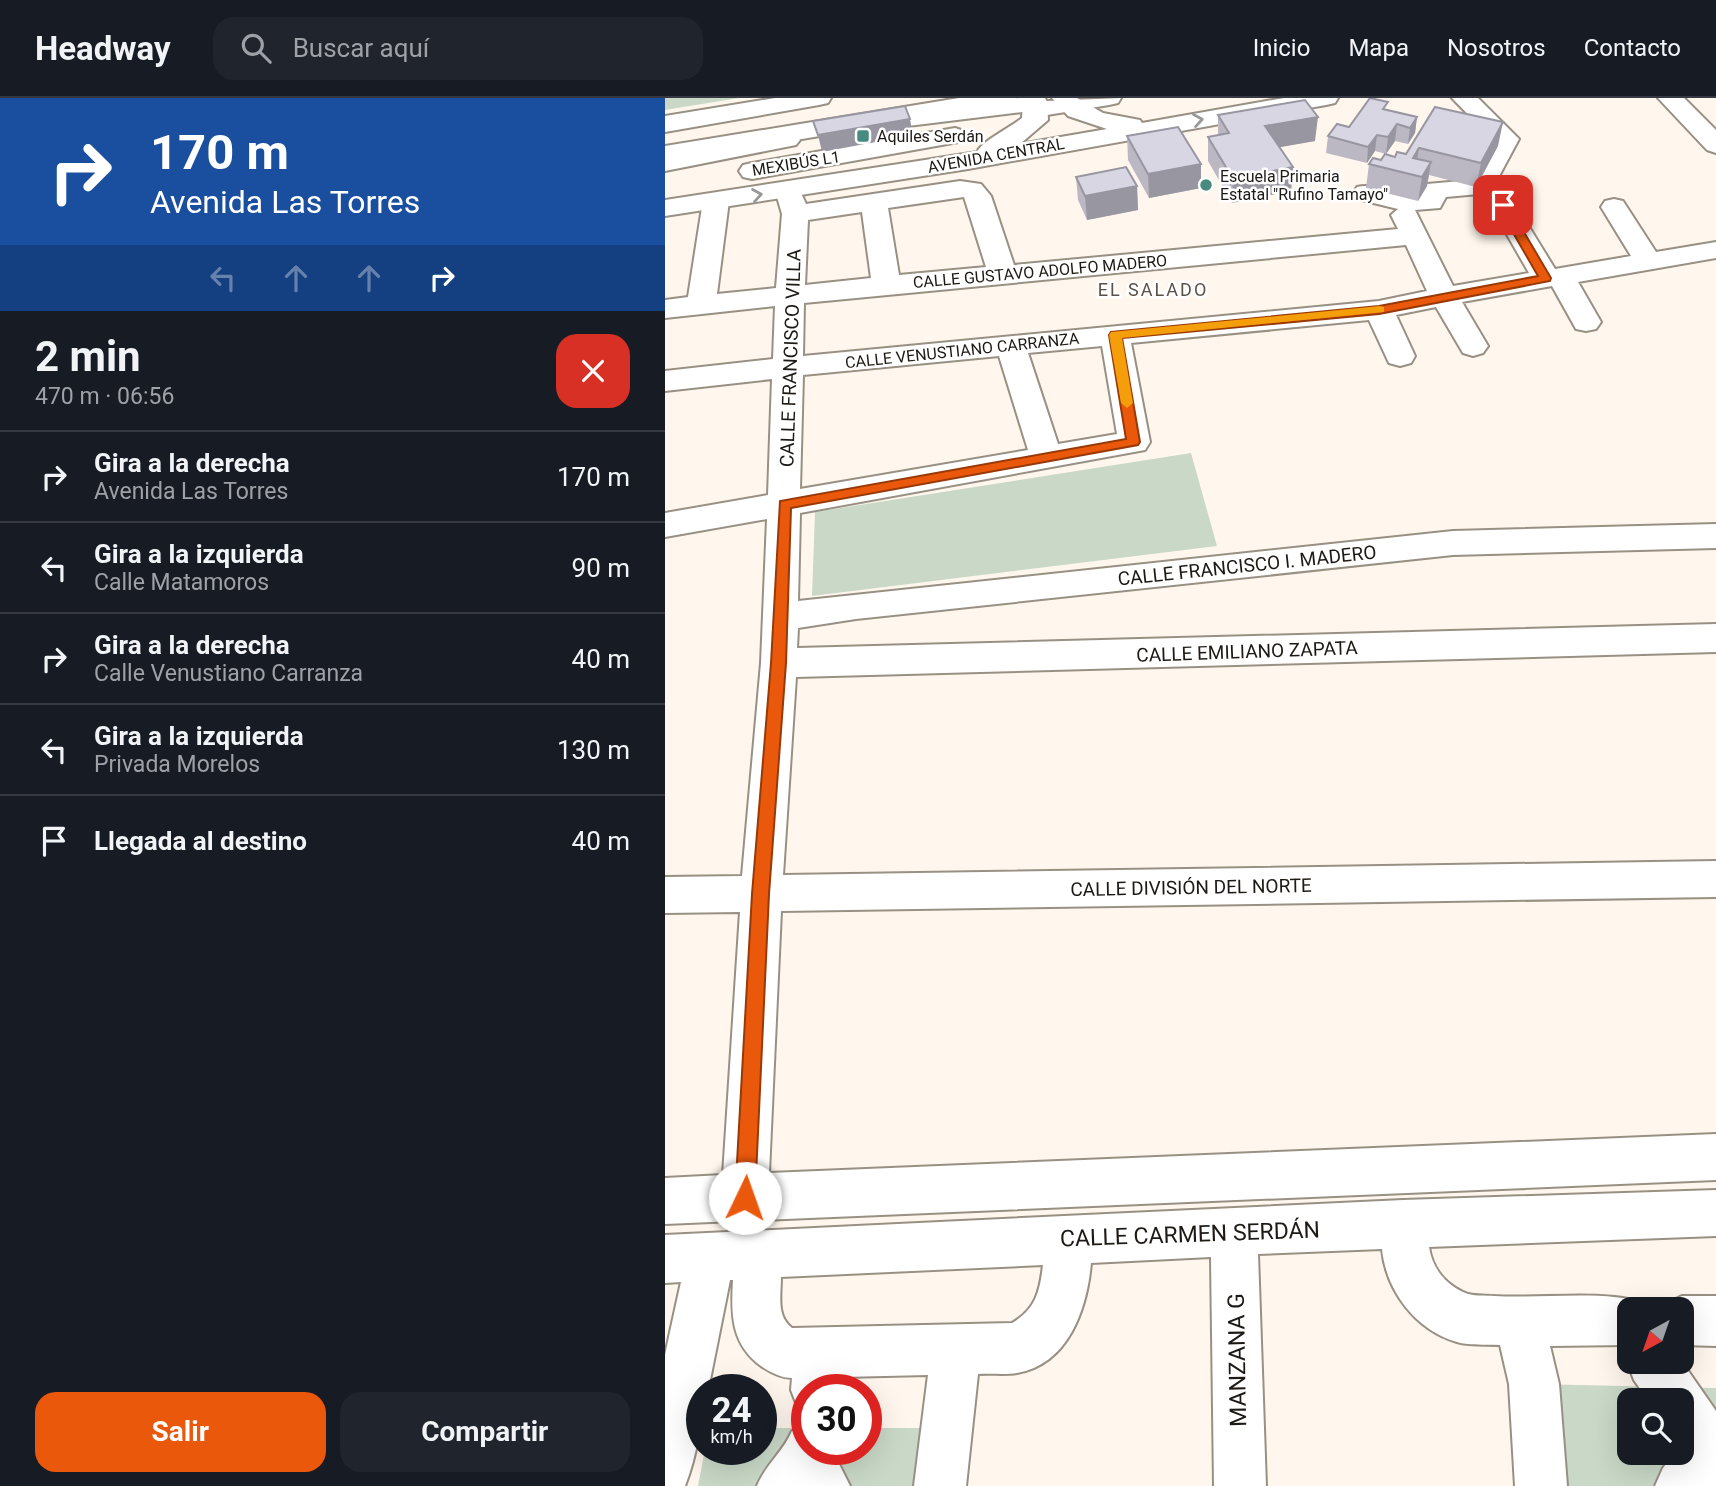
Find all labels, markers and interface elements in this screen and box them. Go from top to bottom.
search box [213,17,703,80]
text: Headway [35,29,171,68]
icon: search [237,29,275,67]
text: Buscar aquí [293,33,429,63]
text: Inicio [1253,34,1310,62]
text: Mapa [1348,34,1409,62]
text: Nosotros [1447,34,1546,62]
text: Contacto [1584,34,1681,62]
one-way arrow [1193,113,1204,128]
text: 170 m [150,124,289,181]
icon: right [35,126,126,217]
place label: Aquiles Serdán [877,127,984,146]
marker: Aquiles Serdán [855,128,871,144]
street label: AVENIDA CENTRAL [926,134,1066,177]
street label: MEXIBÚS L1 [751,147,841,180]
place label: Escuela Primaria Estatal "Rufino Tamayo" [1220,167,1388,204]
pin [1473,175,1533,235]
marker: Escuela Primaria Estatal "Rufino Tamayo" [1198,177,1214,193]
text: Avenida Las Torres [150,183,420,221]
icon: arrive [1484,186,1522,224]
one-way arrow [751,188,763,203]
street label: CALLE FRANCISCO VILLA [775,248,806,467]
street label: CALLE GUSTAVO ADOLFO MADERO [912,251,1168,292]
icon: left [204,259,242,297]
icon: ahead [277,259,315,297]
icon: ahead [350,259,388,297]
icon: right [423,259,461,297]
district label: EL SALADO [1098,279,1208,300]
street label: CALLE VENUSTIANO CARRANZA [844,329,1081,372]
text: 2 min [35,332,141,381]
button: close [556,334,630,408]
text: 470 m · 06:56 [35,383,174,410]
text: Gira a la derecha [94,448,290,478]
icon: right [35,458,73,496]
text: 170 m [557,462,630,492]
text: Avenida Las Torres [94,478,288,505]
text: Gira a la izquierda [94,539,304,569]
street label: CALLE FRANCISCO I. MADERO [1117,540,1378,591]
icon: left [35,549,73,587]
text: 90 m [572,553,630,583]
text: Calle Matamoros [94,569,269,596]
text: Gira a la derecha [94,630,290,660]
street label: CALLE EMILIANO ZAPATA [1136,636,1359,667]
icon: right [35,640,73,678]
text: 40 m [572,644,630,674]
text: Calle Venustiano Carranza [94,660,363,687]
text: Gira a la izquierda [94,721,304,751]
icon: left [35,731,73,769]
text: 130 m [557,735,630,765]
text: Privada Morelos [94,751,260,778]
icon: arrive [35,822,73,860]
text: Llegada al destino [94,826,307,856]
text: 40 m [572,826,630,856]
street label: CALLE DIVISIÓN DEL NORTE [1070,874,1312,901]
position arrow [708,1161,782,1235]
street label: CALLE CARMEN SERDÁN [1060,1215,1320,1253]
street label: MANZANA G [1223,1293,1252,1427]
north arrow [1617,1297,1694,1374]
map controls [1617,1297,1694,1465]
speed limit sign: 30 [791,1374,882,1465]
button: search [1617,1388,1694,1465]
text: 24 [711,1390,752,1431]
button: Salir [35,1392,326,1472]
button: Compartir [340,1392,630,1472]
text: km/h [710,1426,753,1447]

